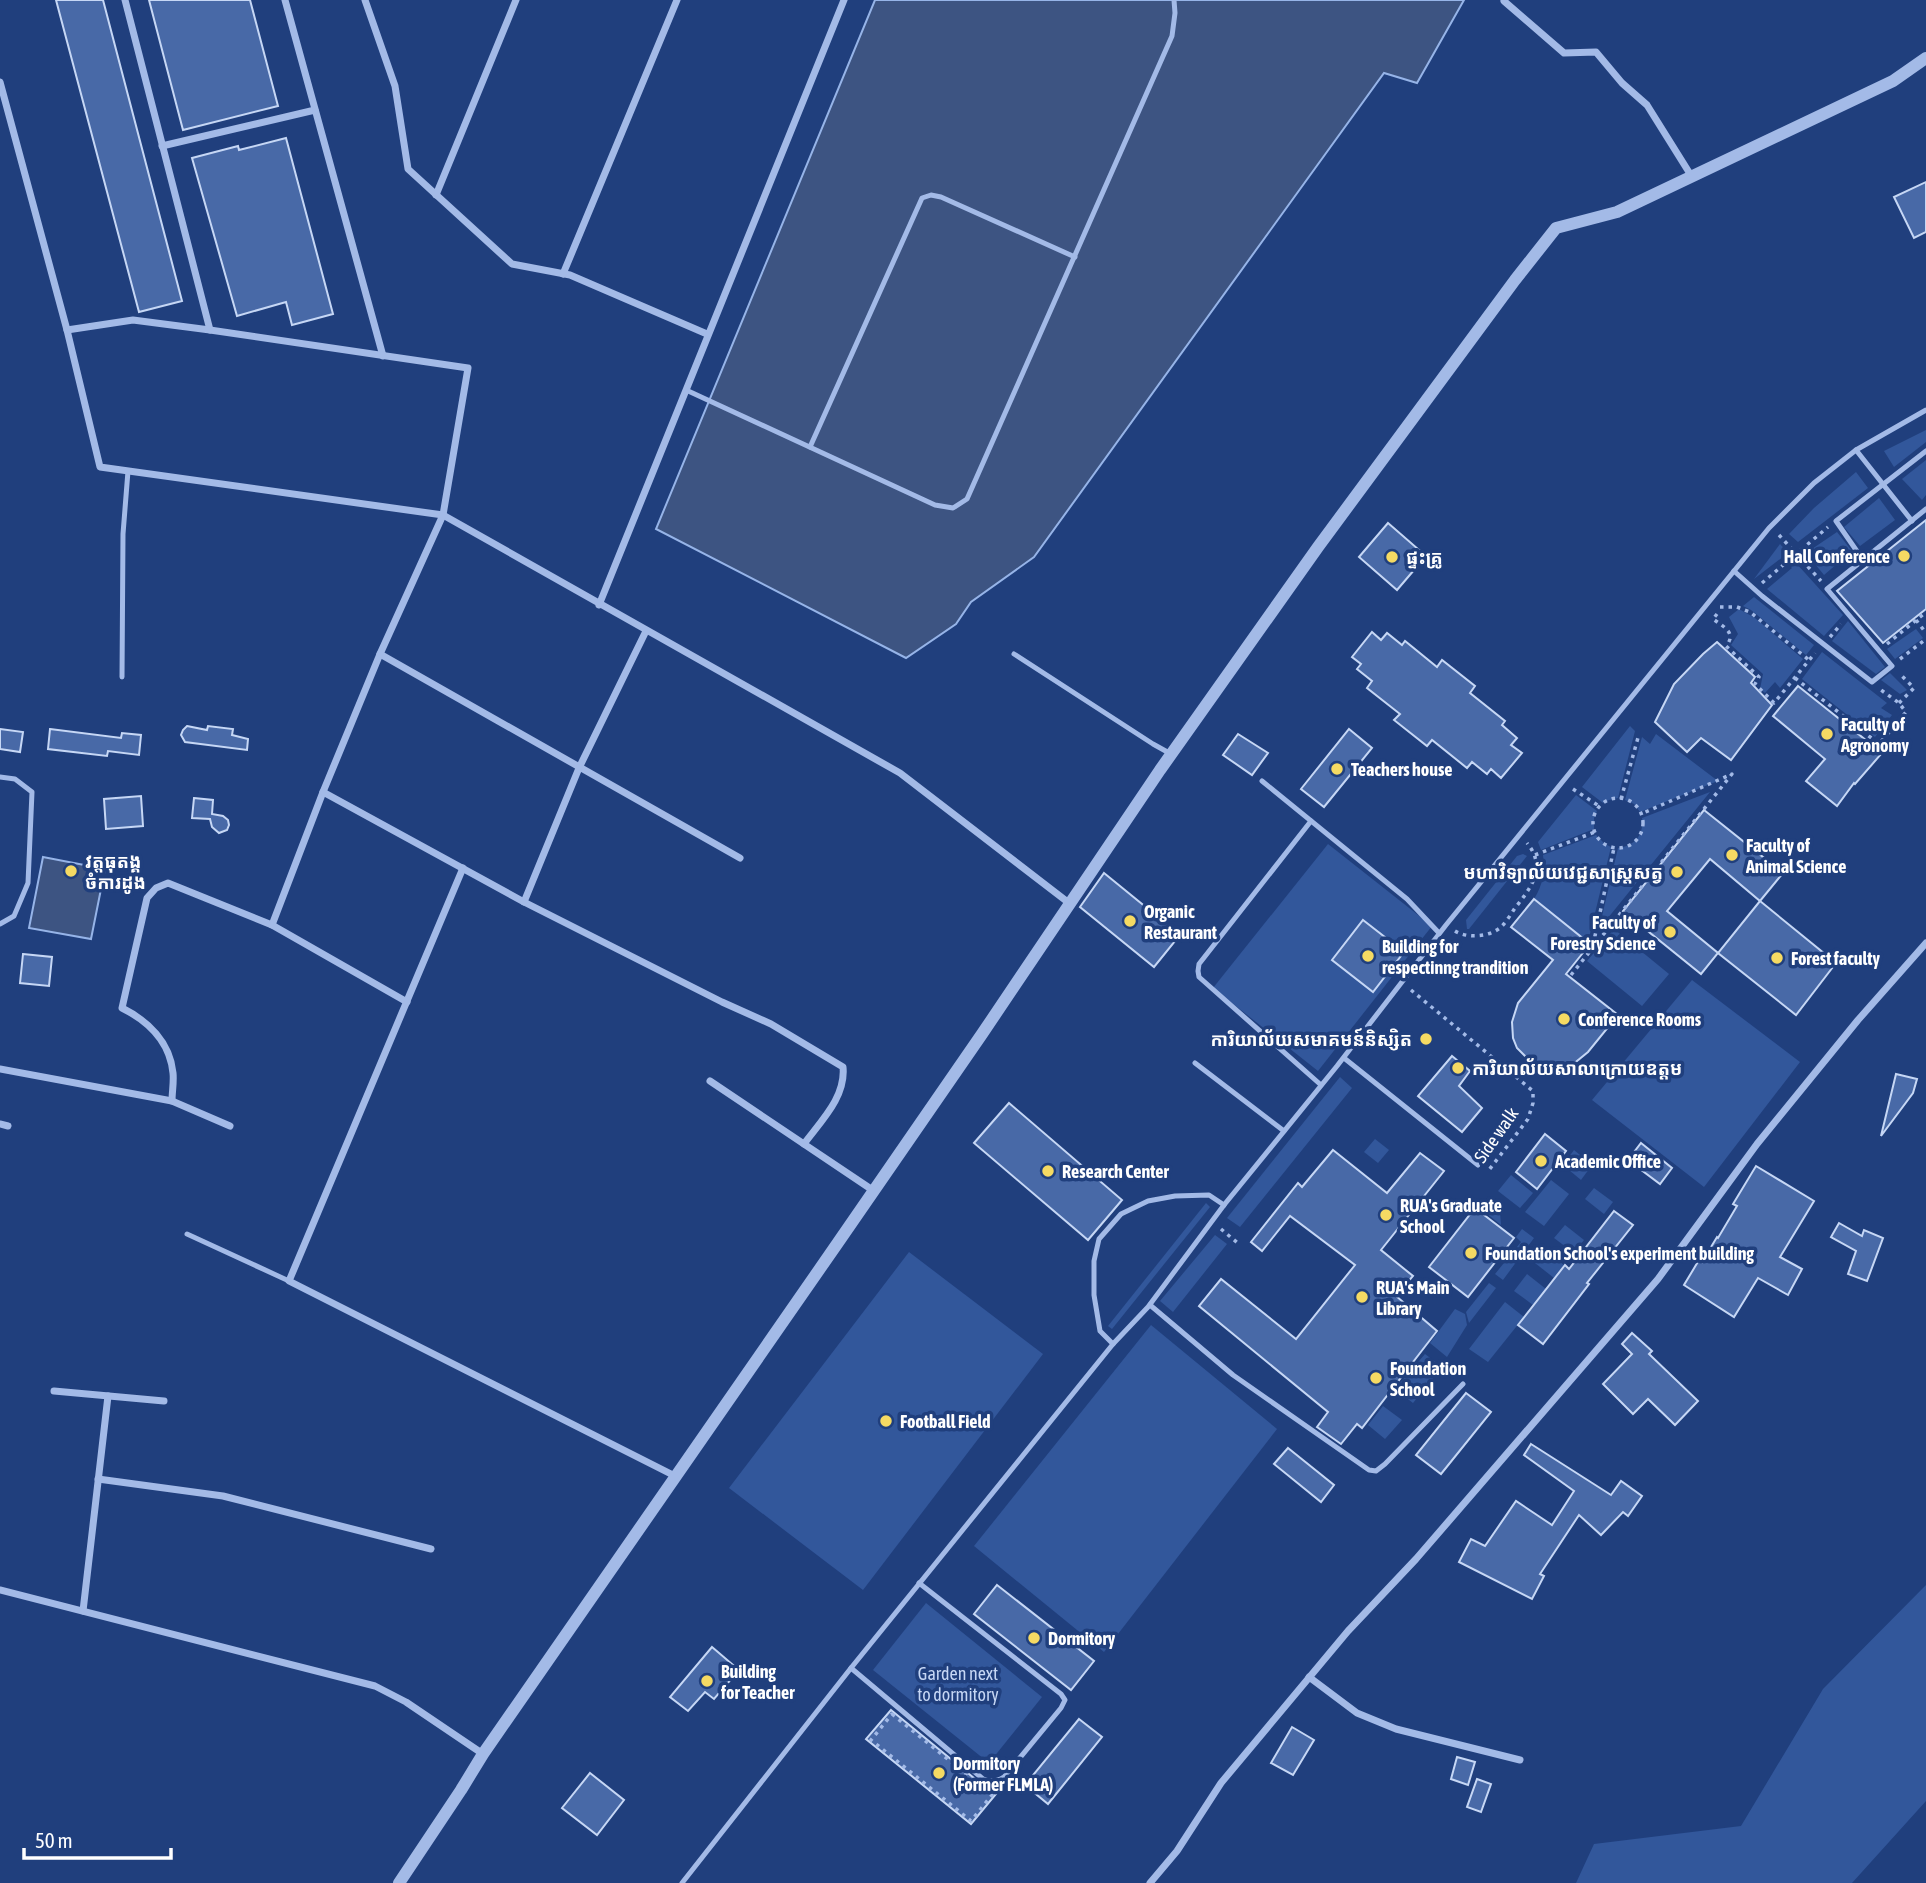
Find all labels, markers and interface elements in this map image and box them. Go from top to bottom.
place label: Hall Conference [1784,546,1890,567]
place label: ផ្ទះគ្រូ [1406,547,1443,569]
marker: Hall Conference [1896,548,1912,564]
marker: ផ្ទះគ្រូ [1384,549,1400,565]
place label: Faculty of Agronomy [1840,714,1909,756]
marker: Faculty of Agronomy [1819,726,1835,742]
place label: Teachers house [1351,759,1452,780]
marker: Teachers house [1329,761,1345,777]
place label: Faculty of Animal Science [1745,835,1846,877]
marker: Faculty of Animal Science [1724,847,1740,863]
place label: វត្តធុតង្គ ចំការដូង [85,851,146,894]
place label: មហាវិទ្យាល័យវេជ្ជសាស្ត្រសត្វ [1463,862,1663,884]
marker: វត្តធុតង្គ ចំការដូង [63,863,79,879]
marker: មហាវិទ្យាល័យវេជ្ជសាស្ត្រសត្វ [1669,864,1685,880]
place label: Organic Restaurant [1144,901,1218,943]
place label: Faculty of Forestry Science [1550,912,1657,954]
marker: Organic Restaurant [1122,913,1138,929]
marker: Faculty of Forestry Science [1662,924,1678,940]
place label: Building for respectinng trandition [1382,936,1529,978]
marker: Building for respectinng trandition [1360,948,1376,964]
place label: Forest faculty [1791,948,1880,969]
marker: Forest faculty [1769,950,1785,966]
place label: Conference Rooms [1578,1009,1702,1030]
marker: Conference Rooms [1556,1011,1572,1027]
place label: ការិយាល័យសមាគមន៍និស្សិត [1211,1028,1412,1051]
marker: ការិយាល័យសមាគមន៍និស្សិត [1418,1031,1434,1047]
place label: ការិយាល័យសាលាក្រោយឧត្តម [1472,1058,1682,1080]
marker: ការិយាល័យសាលាក្រោយឧត្តម [1450,1060,1466,1076]
street label: Side walk [1469,1103,1523,1167]
place label: Academic Office [1554,1151,1661,1172]
marker: Academic Office [1533,1153,1549,1169]
place label: Research Center [1062,1161,1169,1182]
marker: Research Center [1040,1163,1056,1179]
place label: RUA's Graduate School [1400,1195,1502,1237]
marker: RUA's Graduate School [1378,1207,1394,1223]
place label: Foundation School's experiment building [1485,1243,1754,1264]
marker: Foundation School's experiment building [1463,1245,1479,1261]
place label: RUA's Main Library [1376,1277,1450,1319]
marker: RUA's Main Library [1354,1289,1370,1305]
place label: Foundation School [1390,1358,1466,1400]
marker: Foundation School [1368,1370,1384,1386]
place label: Football Field [900,1411,991,1432]
marker: Football Field [878,1413,894,1429]
place label: Dormitory [1048,1628,1116,1649]
marker: Dormitory [1026,1630,1042,1646]
place label: Building for Teacher [720,1661,795,1703]
park label: Garden next to dormitory [917,1663,999,1705]
marker: Building for Teacher [699,1673,715,1689]
place label: Dormitory (Former FLMLA) [953,1753,1053,1795]
marker: Dormitory (Former FLMLA) [931,1765,947,1781]
scale bar [24,1816,172,1860]
text: 50 m [35,1828,73,1852]

